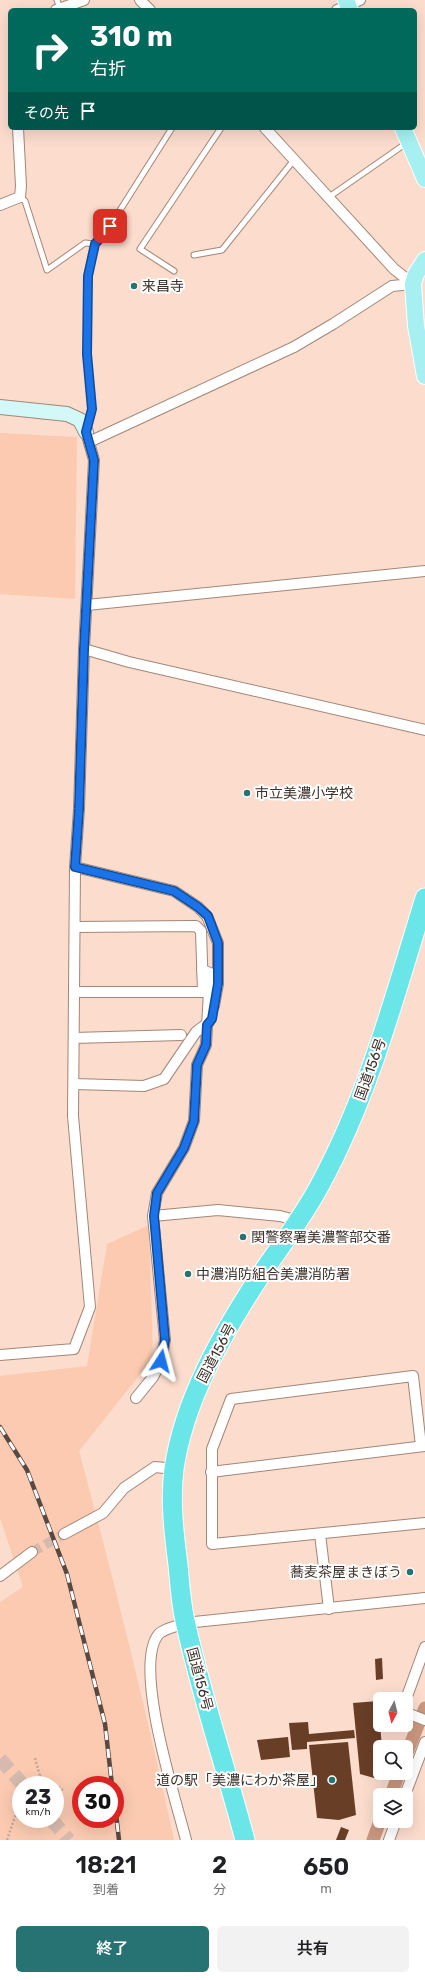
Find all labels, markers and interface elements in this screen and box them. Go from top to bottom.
text: 310 m [90,20,173,53]
icon: right [24,24,76,76]
text: 右折 [90,58,126,80]
icon: arrive [77,100,99,122]
text: その先 [24,104,69,122]
pin [93,209,127,243]
icon: arrive [99,215,121,237]
place label: 来昌寺 [142,278,184,295]
marker: 来昌寺 [129,281,139,291]
place label: 市立美濃小学校 [255,785,353,802]
marker: 市立美濃小学校 [242,788,252,798]
street label: 国道156号 [351,1036,390,1103]
place label: 関警察署美濃警部交番 [251,1229,391,1246]
marker: 関警察署美濃警部交番 [238,1232,248,1242]
place label: 中濃消防組合美濃消防署 [196,1266,350,1283]
marker: 中濃消防組合美濃消防署 [183,1269,193,1279]
street label: 国道156号 [194,1321,239,1386]
position arrow [140,1340,182,1382]
place label: 蕎麦茶屋まきぼう [290,1564,402,1581]
marker: 蕎麦茶屋まきぼう [405,1567,415,1577]
street label: 国道156号 [183,1646,216,1713]
north arrow [373,1692,413,1732]
map controls [373,1692,413,1828]
button: search [373,1740,413,1780]
place label: 道の駅「美濃にわか茶屋」 [156,1772,324,1789]
marker: 道の駅「美濃にわか茶屋」 [327,1775,337,1785]
speed limit sign: 30 [72,1776,124,1828]
text: 23 [25,1785,51,1809]
button: layers [373,1788,413,1828]
text: km/h [26,1806,50,1818]
text: 18:21 [76,1851,137,1879]
text: 2 [212,1851,227,1879]
text: 650 [303,1853,349,1881]
text: m [320,1881,332,1896]
text: 到着 [93,1882,119,1897]
text: 分 [213,1882,226,1897]
button: 終了 [16,1926,209,1972]
button: 共有 [217,1926,409,1972]

